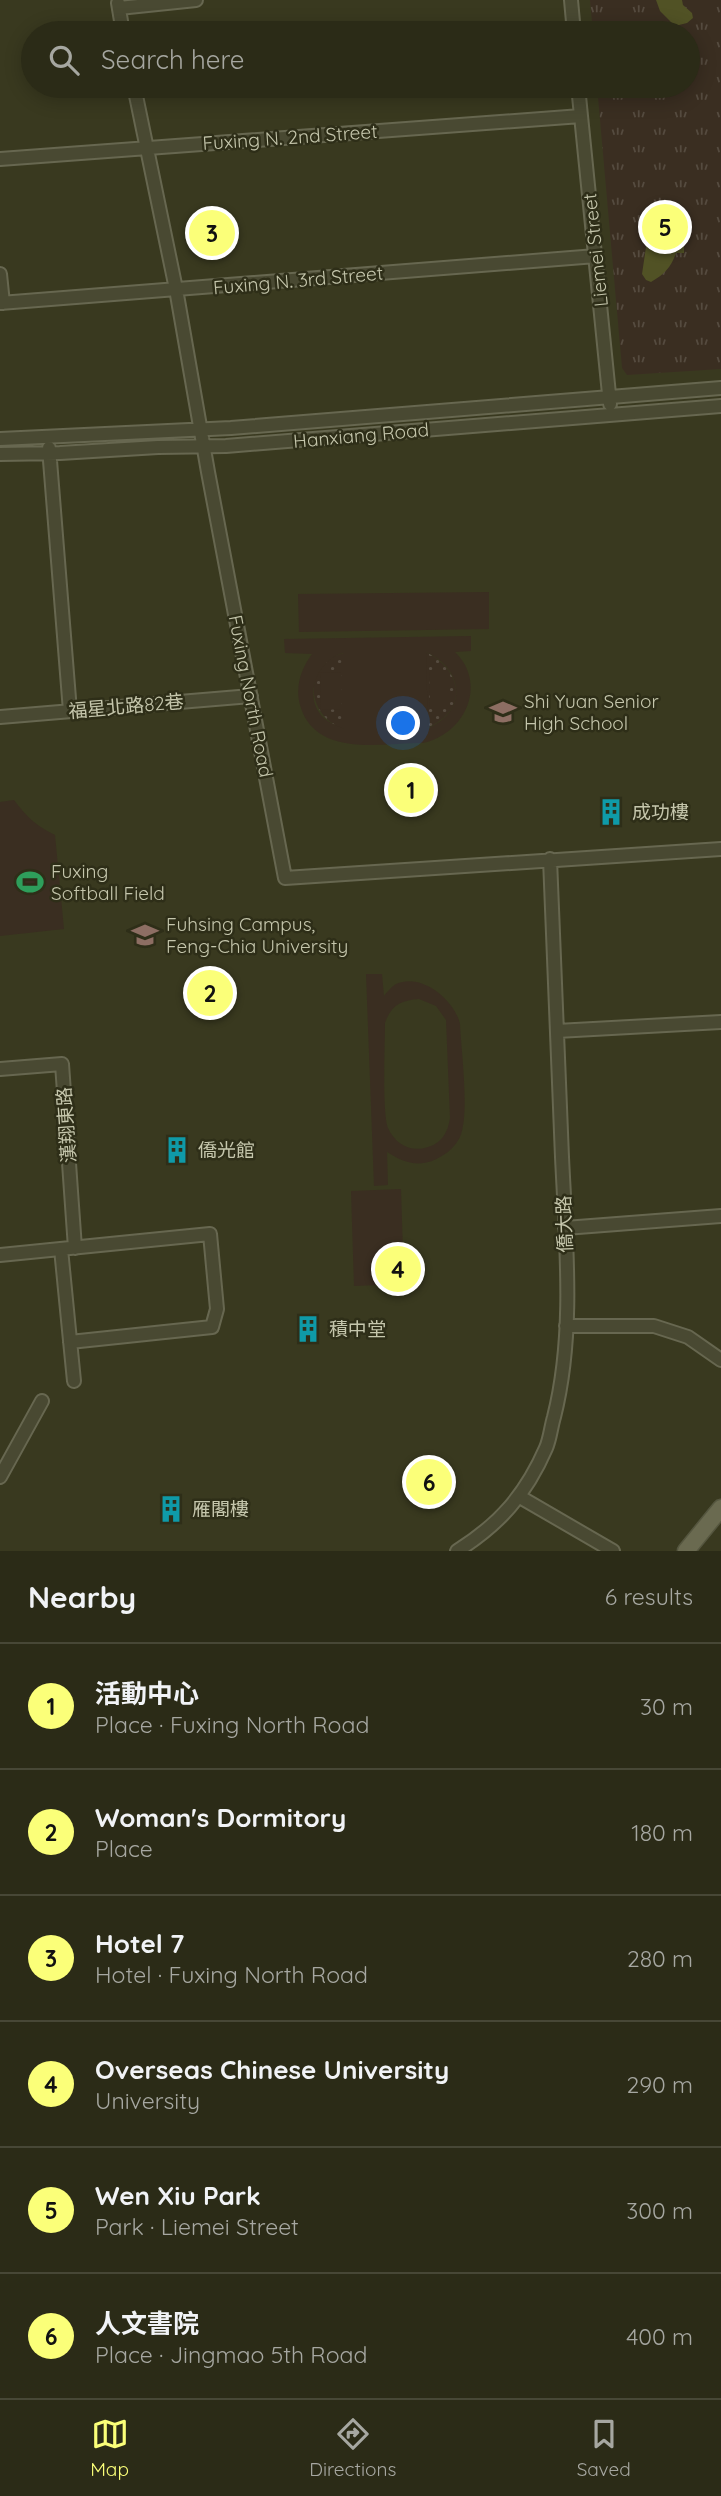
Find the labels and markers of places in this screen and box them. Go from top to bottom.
pin: 5 [642,201,688,253]
pin: 3 [189,207,235,259]
place label: Shi Yuan Senior High School [524,689,659,735]
school or university icon: Shi Yuan Senior High School [488,697,518,727]
pin: 1 [388,764,434,816]
building icon: 成功樓 [596,797,626,827]
place label: 成功樓 [632,800,689,824]
place label: Fuxing Softball Field [51,859,165,905]
sports icon: Fuxing Softball Field [15,867,45,897]
place label: Fuhsing Campus, Feng-Chia University [166,912,348,958]
school or university icon: Fuhsing Campus, Feng-Chia University [130,920,160,950]
pin: 2 [187,967,233,1019]
building icon: 僑光館 [162,1135,192,1165]
place label: 僑光館 [198,1138,255,1162]
pin: 4 [375,1243,421,1295]
building icon: 積中堂 [293,1314,323,1344]
place label: 積中堂 [329,1317,386,1341]
pin: 6 [406,1456,452,1508]
building icon: 雁閣樓 [156,1494,186,1524]
place label: 雁閣樓 [192,1497,249,1521]

